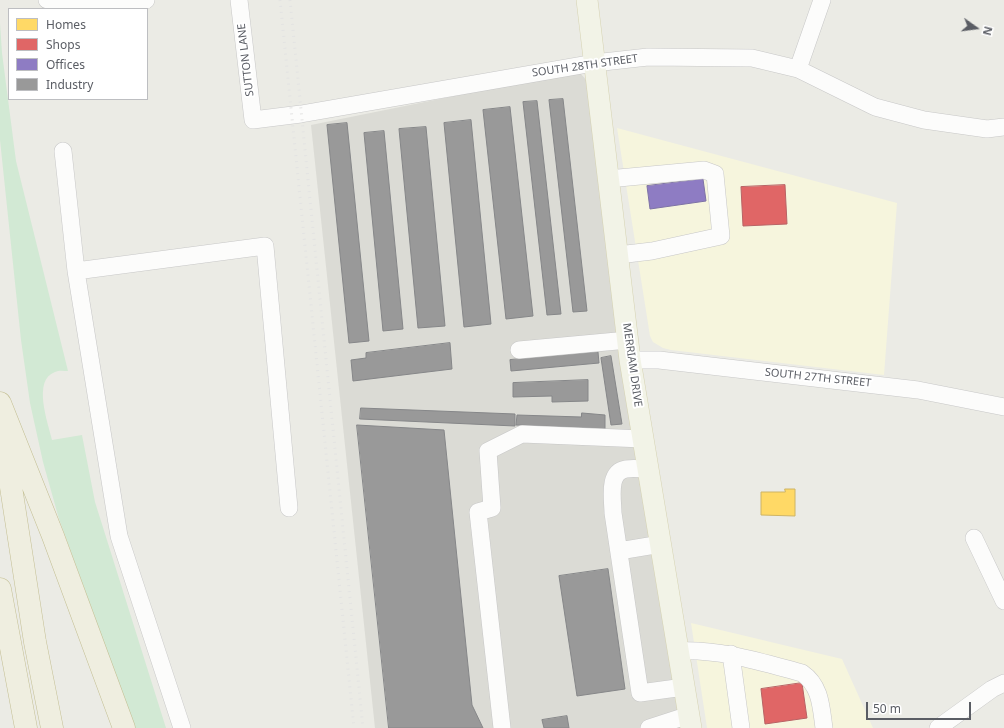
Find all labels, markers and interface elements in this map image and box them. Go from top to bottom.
legend [8,8,148,100]
north arrow [956,8,996,48]
text: Homes [46,16,86,33]
street label: SUTTON LANE [235,23,257,97]
text: N [980,25,996,37]
text: Shops [46,36,80,53]
street label: SOUTH 28TH STREET [531,52,639,80]
text: Offices [46,56,85,73]
text: Industry [46,76,93,93]
street label: MERRIAM DRIVE [620,322,644,408]
street label: SOUTH 27TH STREET [764,366,872,390]
scale bar [868,694,973,720]
text: 50 m [873,700,901,717]

